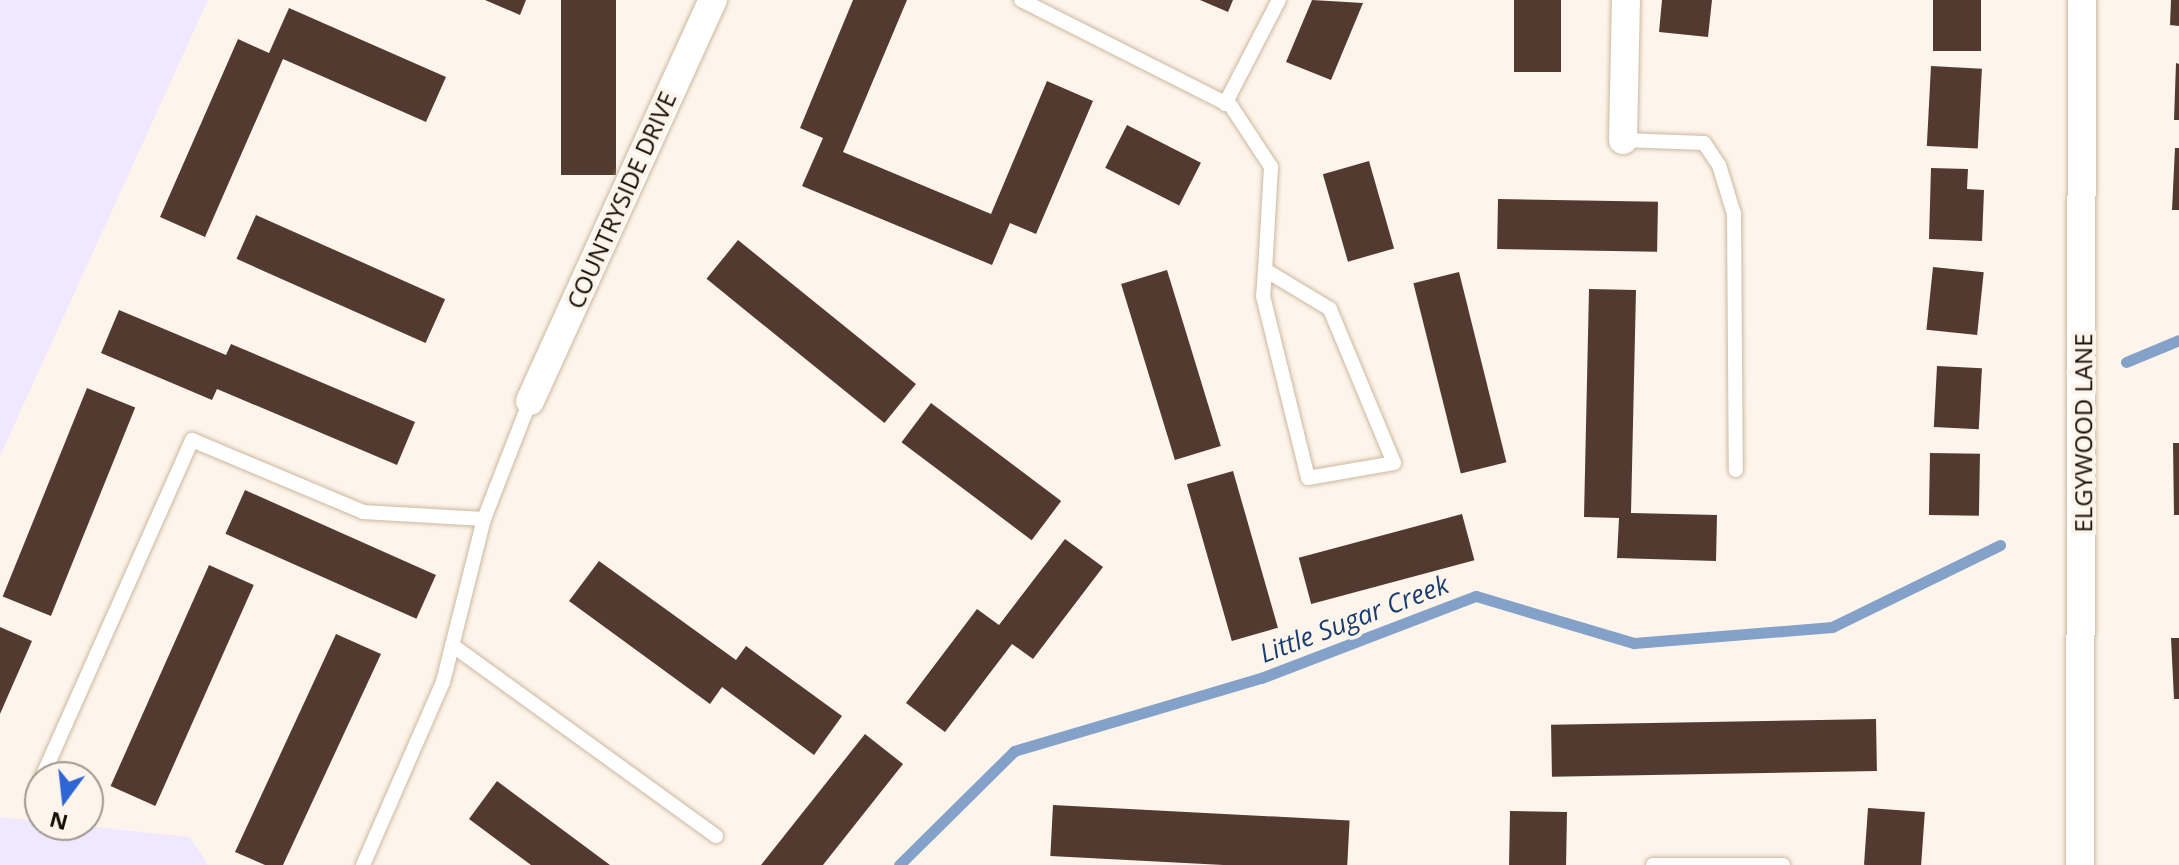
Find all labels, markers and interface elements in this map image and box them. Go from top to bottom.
street label: COUNTRYSIDE DRIVE [560,87,682,313]
street label: ELGYWOOD LANE [2069,334,2097,532]
water label: Little Sugar Creek [1255,569,1453,669]
north arrow [24,761,104,841]
text: N [46,805,71,839]

